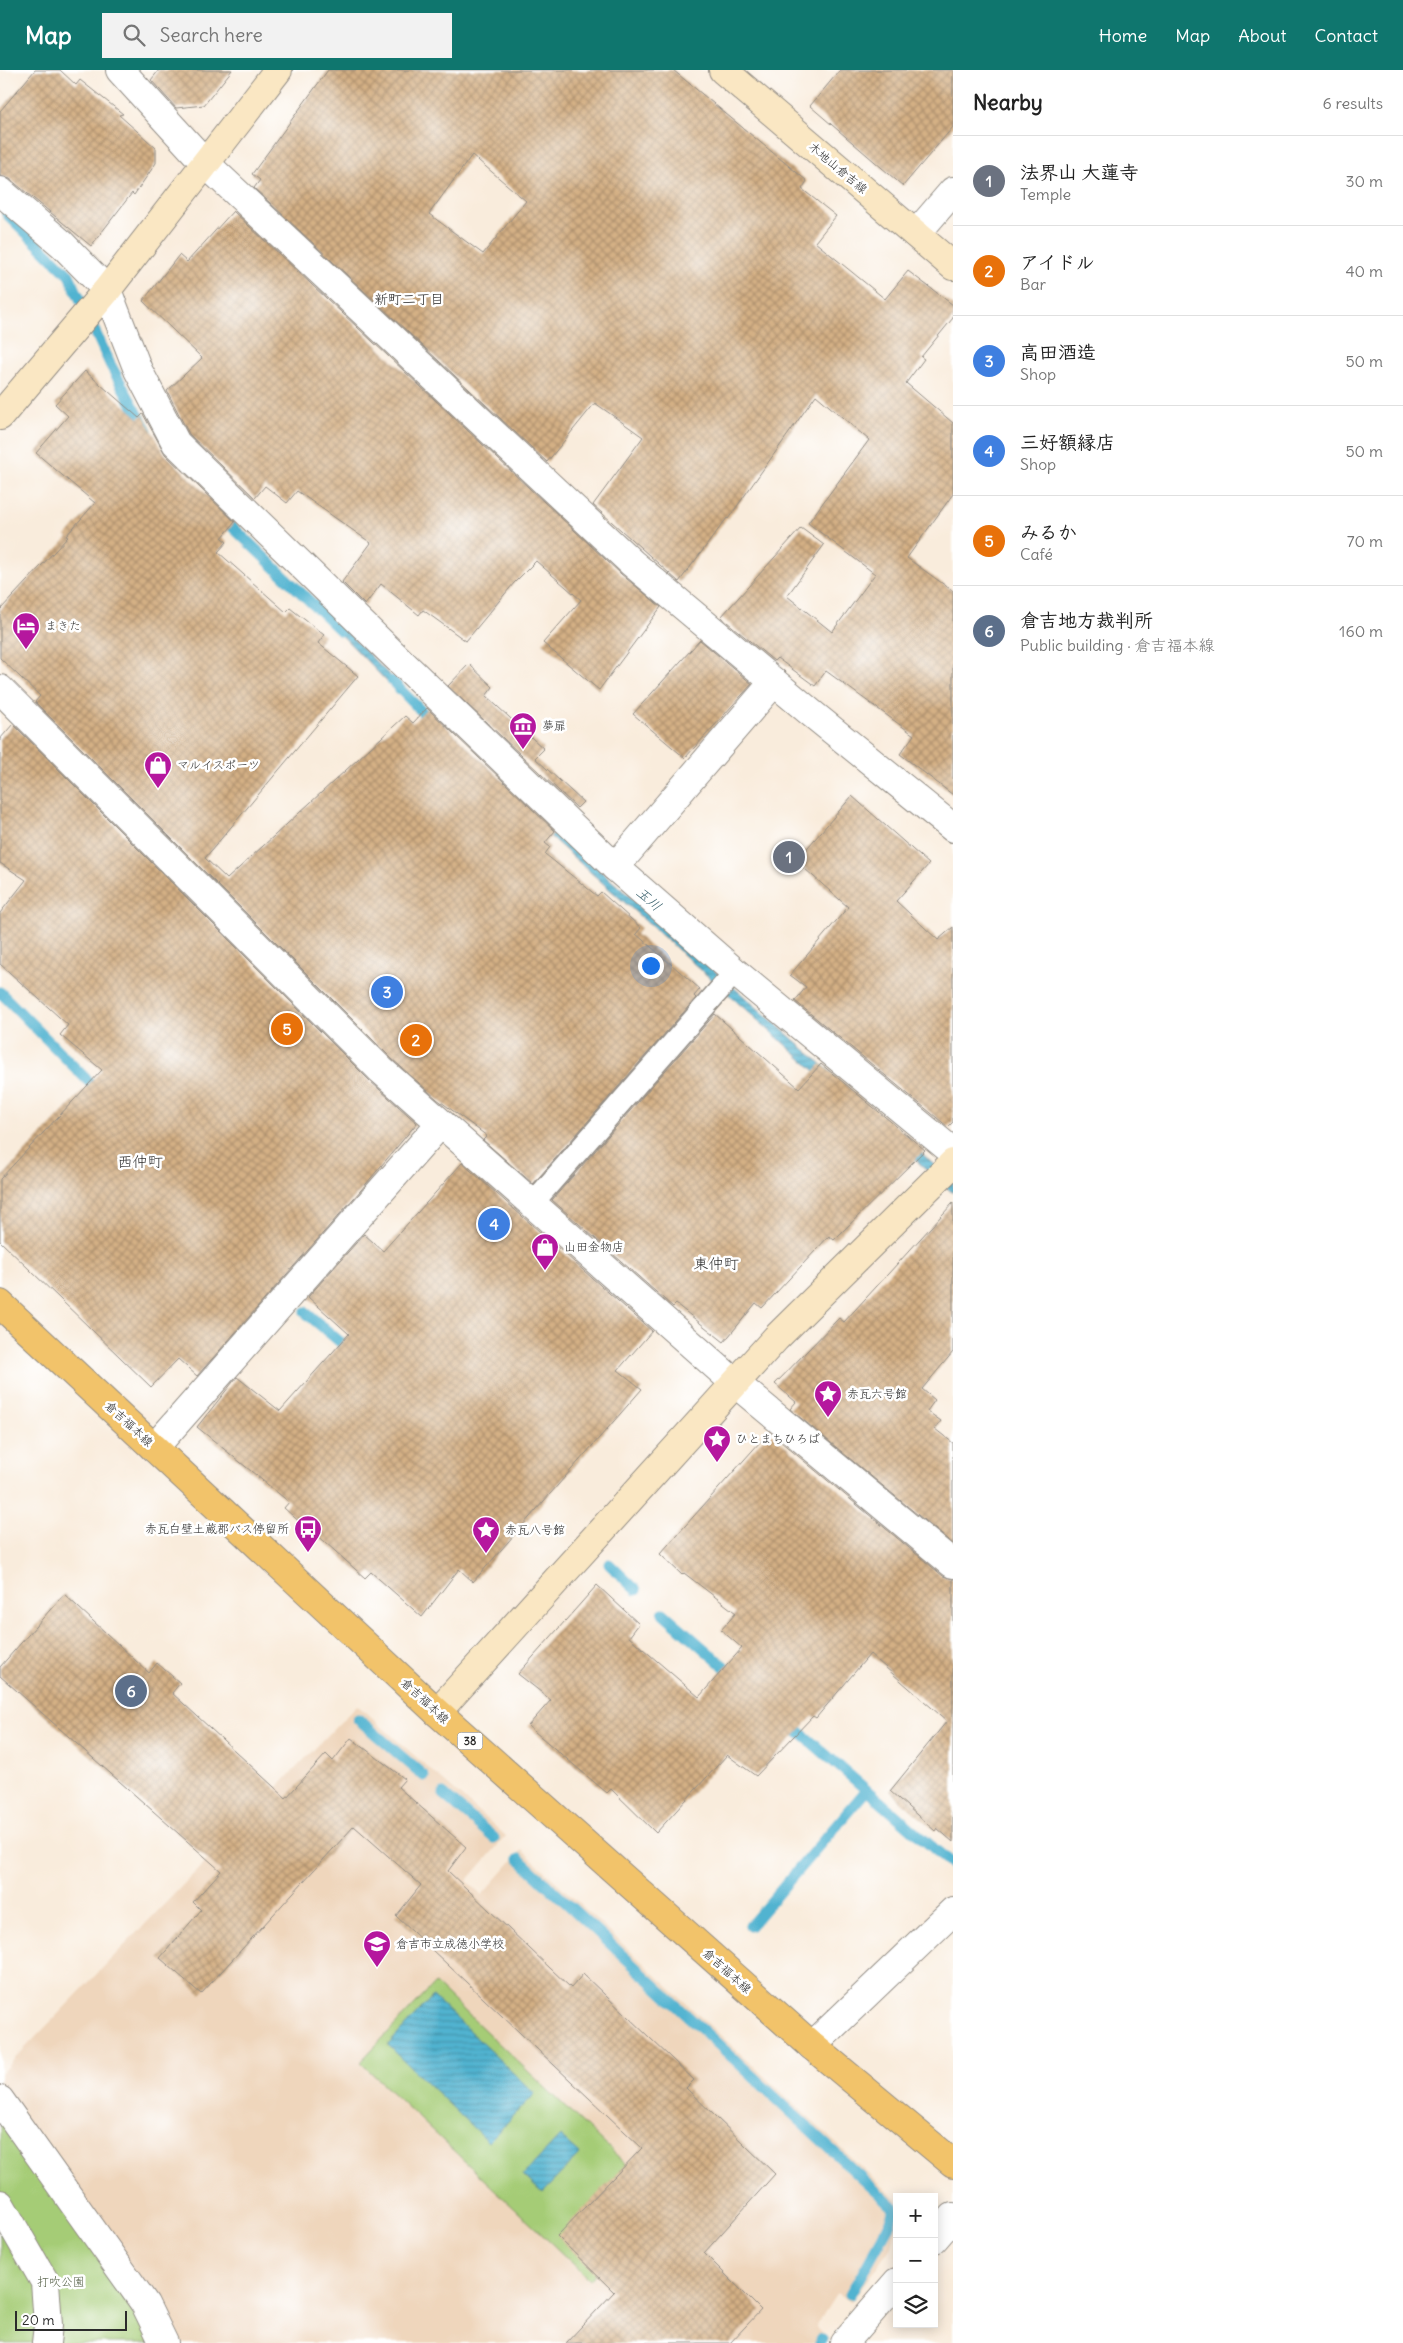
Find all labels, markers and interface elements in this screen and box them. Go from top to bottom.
search box [102,13,452,58]
text: Map [25,20,72,50]
icon: search [120,21,148,49]
text: Search here [160,23,263,47]
text: Home [1099,24,1147,47]
text: Map [1175,24,1210,47]
text: About [1238,24,1286,47]
text: Contact [1314,24,1378,47]
text: Nearby [973,89,1043,116]
text: 6 results [1322,93,1383,113]
street label: 木地山倉吉線 [806,139,871,197]
text: 法界山 大蓮寺 [1020,160,1139,184]
text: 1 [986,171,992,191]
text: 30 m [1346,171,1383,191]
text: Temple [1020,184,1071,204]
text: アイドル [1020,250,1095,274]
text: 2 [985,261,993,281]
text: 40 m [1345,261,1383,281]
text: Bar [1020,274,1046,294]
district label: 新町二丁目 [374,290,444,308]
text: 高田酒造 [1020,340,1096,364]
text: 3 [984,351,994,371]
text: 50 m [1345,351,1383,371]
text: Shop [1020,364,1056,384]
text: 三好額縁店 [1020,430,1115,454]
text: 4 [984,441,994,461]
text: 50 m [1345,441,1383,461]
text: Shop [1020,454,1056,474]
text: みるか [1020,520,1077,544]
text: 5 [984,531,994,551]
text: 70 m [1347,531,1383,551]
text: Café [1020,544,1053,564]
text: 倉吉地方裁判所 [1020,608,1153,632]
hotel icon: まきた [11,611,41,650]
place label: まきた [45,618,81,633]
text: 6 [984,621,994,641]
text: 160 m [1339,621,1383,641]
text: Public building · 倉吉福本線 [1020,635,1215,655]
museum icon: 夢扉 [508,711,538,750]
place label: 夢扉 [542,718,566,733]
shop icon: マルイスポーツ [143,750,173,789]
place label: マルイスポーツ [177,757,260,772]
pin: 1 [773,838,805,876]
water label: 玉川 [633,883,665,915]
your location [638,953,664,979]
pin: 3 [371,973,403,1011]
pin: 5 [271,1010,303,1048]
pin: 2 [400,1021,432,1059]
district label: 西仲町 [117,1152,163,1171]
pin: 4 [478,1205,510,1243]
shop icon: 山田金物店 [530,1232,560,1271]
place label: 山田金物店 [564,1239,624,1254]
district label: 東仲町 [693,1254,739,1273]
place icon: 赤瓦六号館 [813,1379,843,1418]
place label: 赤瓦六号館 [847,1386,907,1401]
street label: 倉吉福本線 [102,1398,156,1450]
place icon: ひとまちひろば [702,1424,732,1463]
place label: ひとまちひろば [736,1431,820,1446]
bus stop icon: 赤瓦白壁土蔵郡バス停留所 [293,1514,323,1553]
place icon: 赤瓦八号館 [471,1515,501,1554]
place label: 赤瓦白壁土蔵郡バス停留所 [145,1521,289,1536]
place label: 赤瓦八号館 [505,1522,565,1537]
pin: 6 [115,1672,147,1710]
street label: 倉吉福本線 [398,1675,452,1727]
road number: 38 [458,1732,482,1750]
school or university icon: 倉吉市立成徳小学校 [362,1929,392,1968]
place label: 倉吉市立成徳小学校 [396,1936,504,1951]
street label: 倉吉福本線 [700,1945,755,1996]
map controls [893,2193,938,2328]
button: + [893,2193,938,2238]
button: − [893,2238,938,2283]
park label: 打吹公園 [37,2274,85,2289]
button: layers [893,2283,938,2328]
scale bar [15,2308,128,2331]
text: 20 m [22,2311,55,2329]

